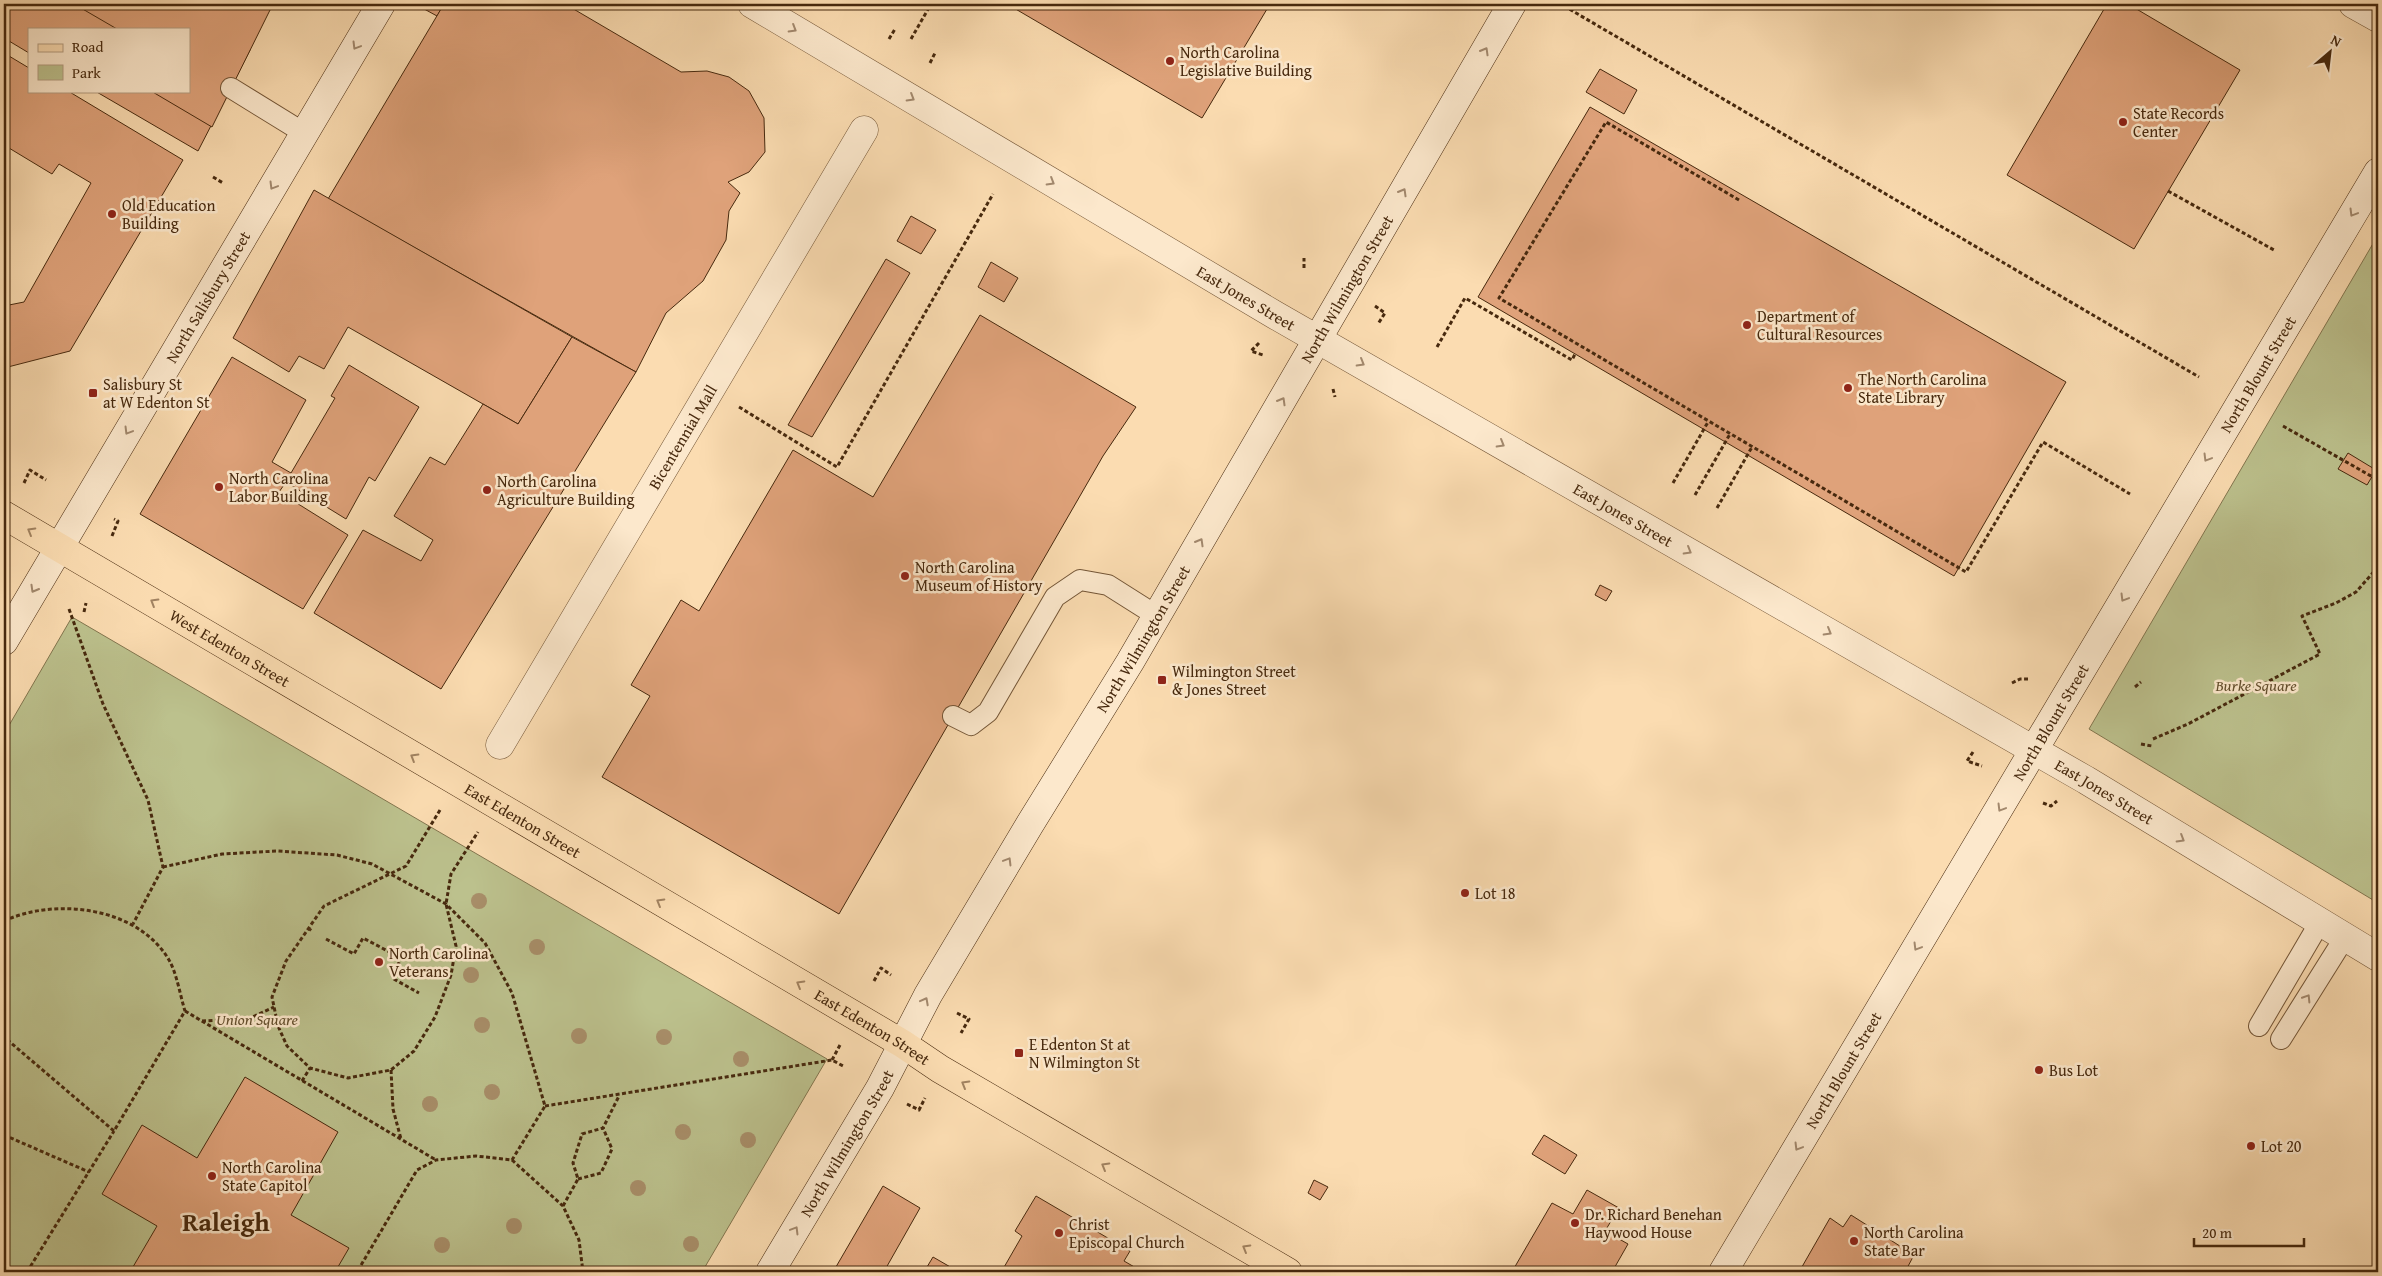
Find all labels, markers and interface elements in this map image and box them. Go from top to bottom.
one-way arrow [788,22,797,32]
legend [28,28,190,92]
north arrow [2304,28,2354,78]
text: N [2327,29,2345,52]
text: Road [72,36,103,57]
one-way arrow [352,40,362,49]
place label: North Carolina Legislative Building [1180,40,1312,82]
one-way arrow [1478,48,1488,57]
marker: North Carolina Legislative Building [1164,55,1176,67]
text: Park [72,62,101,83]
one-way arrow [906,92,915,102]
place label: State Records Center [2133,101,2224,143]
marker: State Records Center [2117,116,2129,128]
one-way arrow [1045,175,1054,185]
one-way arrow [270,180,280,189]
one-way arrow [1397,188,1407,197]
place label: Old Education Building [122,193,216,235]
marker: Old Education Building [106,208,118,220]
one-way arrow [2350,208,2360,217]
street label: North Wilmington Street [1294,210,1399,367]
street label: North Salisbury Street [159,226,256,367]
street label: East Jones Street [1192,259,1301,337]
place label: Department of Cultural Resources [1757,304,1882,346]
street label: North Blount Street [2213,311,2302,437]
marker: Department of Cultural Resources [1741,319,1753,331]
one-way arrow [1355,356,1364,366]
place label: The North Carolina State Library [1858,367,1987,409]
place label: Salisbury St at W Edenton St [103,372,210,414]
street label: Bicentennial Mall [642,380,723,494]
marker: The North Carolina State Library [1842,382,1854,394]
marker: Salisbury St at W Edenton St [87,387,99,399]
one-way arrow [1275,398,1285,407]
one-way arrow [124,425,134,434]
one-way arrow [1496,437,1505,447]
one-way arrow [2204,453,2214,462]
place label: North Carolina Labor Building [229,466,329,508]
place label: North Carolina Agriculture Building [497,469,634,511]
street label: East Jones Street [1569,477,1678,553]
marker: North Carolina Labor Building [213,481,225,493]
marker: North Carolina Agriculture Building [481,484,493,496]
one-way arrow [28,528,37,538]
one-way arrow [1194,538,1204,547]
one-way arrow [1682,545,1691,555]
place label: North Carolina Museum of History [915,555,1043,597]
street label: North Wilmington Street [1090,560,1196,717]
marker: North Carolina Museum of History [899,570,911,582]
one-way arrow [31,584,41,593]
one-way arrow [2121,592,2131,601]
one-way arrow [150,599,159,609]
street label: West Edenton Street [165,603,295,693]
one-way arrow [1823,626,1832,636]
place label: Wilmington Street & Jones Street [1172,659,1296,701]
street label: North Blount Street [2006,659,2095,785]
park label: Burke Square [2214,673,2297,697]
marker: Wilmington Street & Jones Street [1156,674,1168,686]
one-way arrow [411,753,420,763]
street label: East Jones Street [2051,753,2159,831]
street label: East Edenton Street [460,777,586,864]
one-way arrow [1997,802,2007,811]
one-way arrow [2175,833,2184,843]
one-way arrow [1001,857,1011,866]
place label: Lot 18 [1475,881,1516,905]
marker: Lot 18 [1459,887,1471,899]
one-way arrow [656,898,665,908]
place label: North Carolina Veterans [389,941,489,983]
one-way arrow [1914,942,1924,951]
marker: North Carolina Veterans [373,956,385,968]
one-way arrow [796,980,805,990]
street label: East Edenton Street [810,983,935,1071]
one-way arrow [2301,995,2310,1004]
one-way arrow [919,997,929,1006]
park label: Union Square [216,1007,299,1031]
street label: North Blount Street [1799,1007,1888,1133]
place label: E Edenton St at N Wilmington St [1029,1032,1140,1074]
marker: E Edenton St at N Wilmington St [1013,1047,1025,1059]
place label: Bus Lot [2049,1058,2099,1082]
marker: Bus Lot [2033,1064,2045,1076]
street label: North Wilmington Street [794,1065,900,1221]
one-way arrow [962,1080,971,1090]
place label: Lot 20 [2261,1134,2302,1158]
marker: Lot 20 [2245,1140,2257,1152]
one-way arrow [1794,1142,1804,1151]
place label: North Carolina State Capitol [222,1155,322,1197]
one-way arrow [1102,1162,1111,1172]
marker: North Carolina State Capitol [206,1170,218,1182]
district label: Raleigh [182,1202,270,1241]
place label: Dr. Richard Benehan Haywood House [1585,1202,1722,1244]
place label: Christ Episcopal Church [1069,1212,1185,1254]
scale bar [2194,1216,2304,1248]
marker: Dr. Richard Benehan Haywood House [1569,1217,1581,1229]
place label: North Carolina State Bar [1864,1220,1964,1262]
text: 20 m [2202,1222,2233,1243]
one-way arrow [789,1227,799,1236]
marker: Christ Episcopal Church [1053,1227,1065,1239]
marker: North Carolina State Bar [1848,1235,1860,1247]
one-way arrow [1242,1244,1251,1254]

